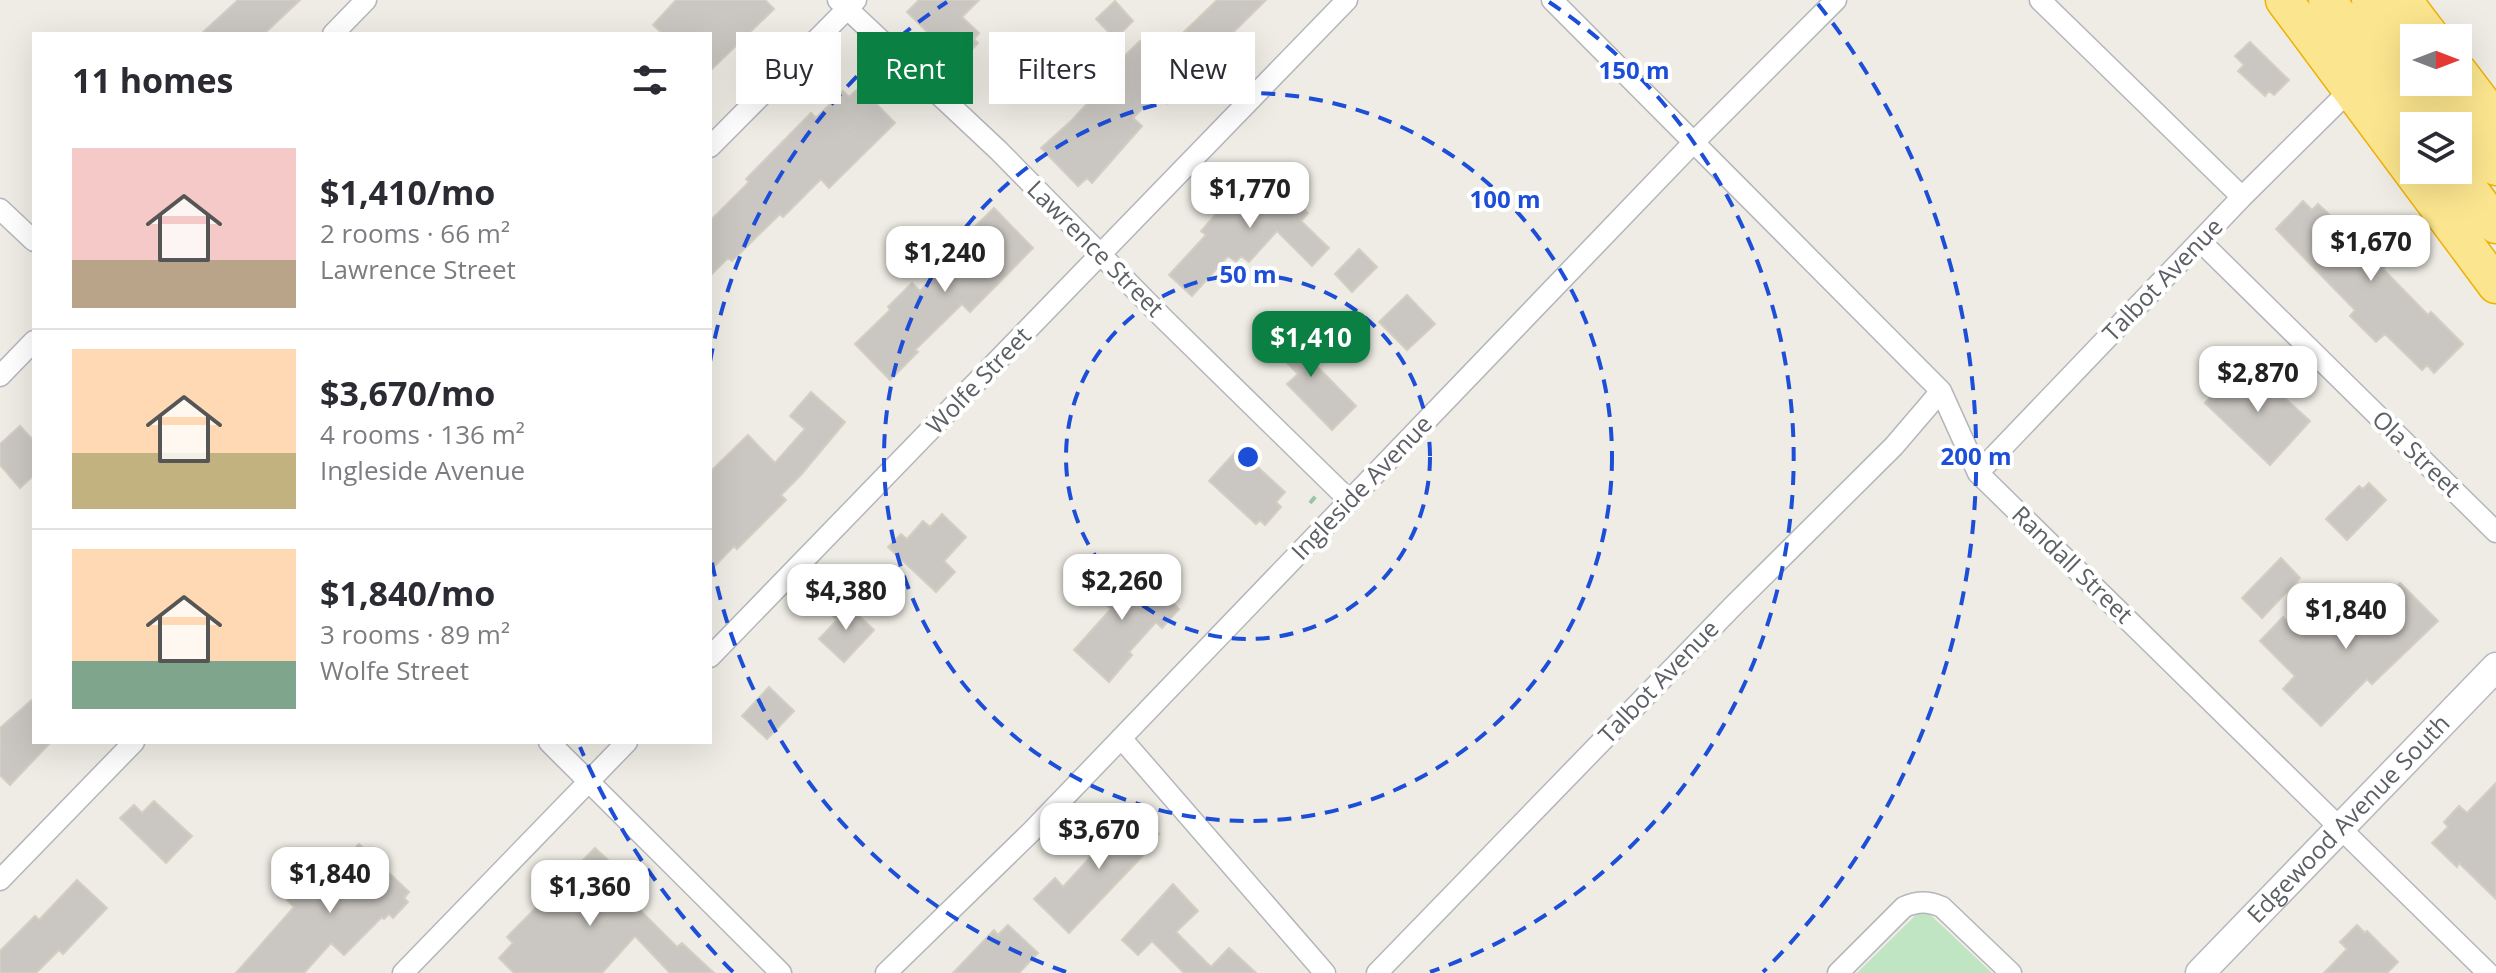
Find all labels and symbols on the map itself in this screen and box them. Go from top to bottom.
north arrow [2400,24,2472,96]
text: 150 m [1599,53,1669,86]
pin: $1,770 [1185,162,1315,230]
street label: Lawrence Street [1021,172,1172,323]
text: 100 m [1470,182,1540,215]
street label: Talbot Avenue [2094,210,2229,348]
pin: $1,670 [2306,215,2436,283]
pin: $1,240 [880,226,1010,294]
text: 50 m [1219,257,1277,290]
pin: $1,410 [1246,311,1376,379]
street label: Wolfe Street [918,319,1038,441]
pin: $2,870 [2193,346,2323,414]
street label: Ola Street [2366,402,2469,503]
street label: Ingleside Avenue [1283,407,1439,567]
text: 200 m [1941,439,2011,472]
centre of rings [1234,443,1262,471]
street label: Randall Street [2005,498,2141,630]
pin: $2,260 [1057,554,1187,622]
pin: $4,380 [781,564,911,632]
pin: $1,840 [2281,583,2411,651]
street label: Talbot Avenue [1590,612,1725,750]
street label: Edgewood Avenue South [2239,707,2456,930]
pin: $3,670 [1034,803,1164,871]
pin: $1,840 [265,847,395,915]
pin: $1,360 [525,860,655,928]

